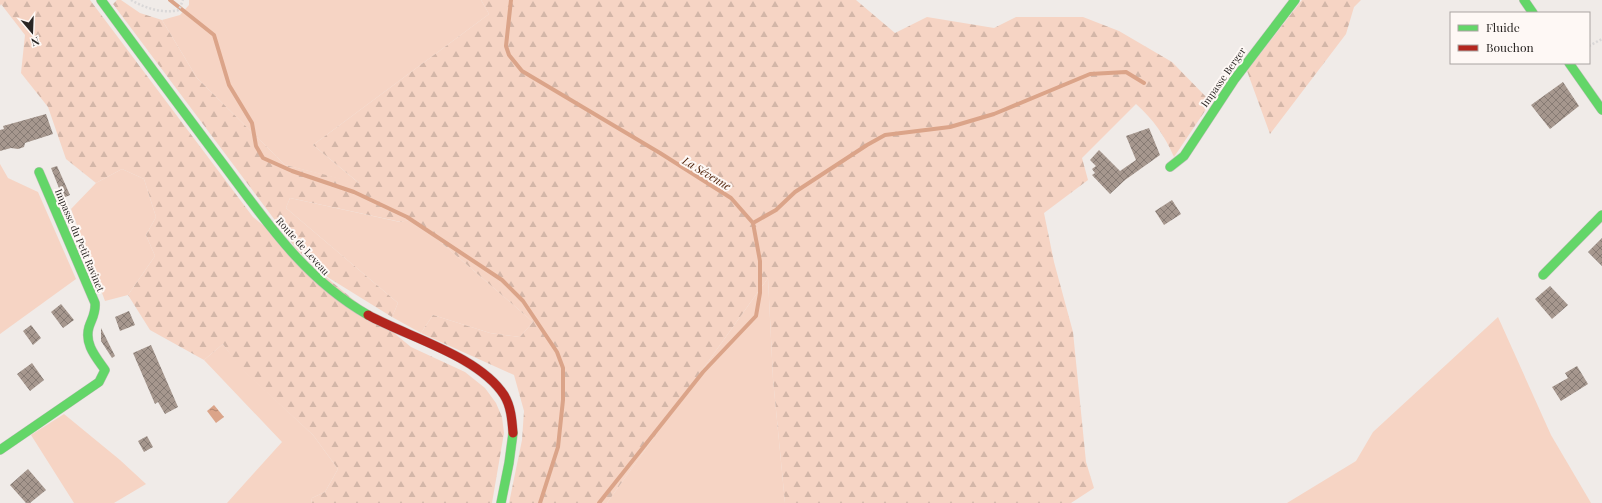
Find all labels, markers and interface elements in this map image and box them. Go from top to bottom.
north arrow [12,12,52,52]
legend [1450,12,1590,64]
text: Fluide [1486,19,1520,35]
text: N [29,34,42,50]
text: Bouchon [1486,39,1534,55]
street label: Impasse Berger [1197,44,1249,110]
water label: La Sévenne [679,152,734,193]
street label: Impasse du Petit Ravinet [52,186,108,294]
street label: Route de Leveau [273,214,333,278]

